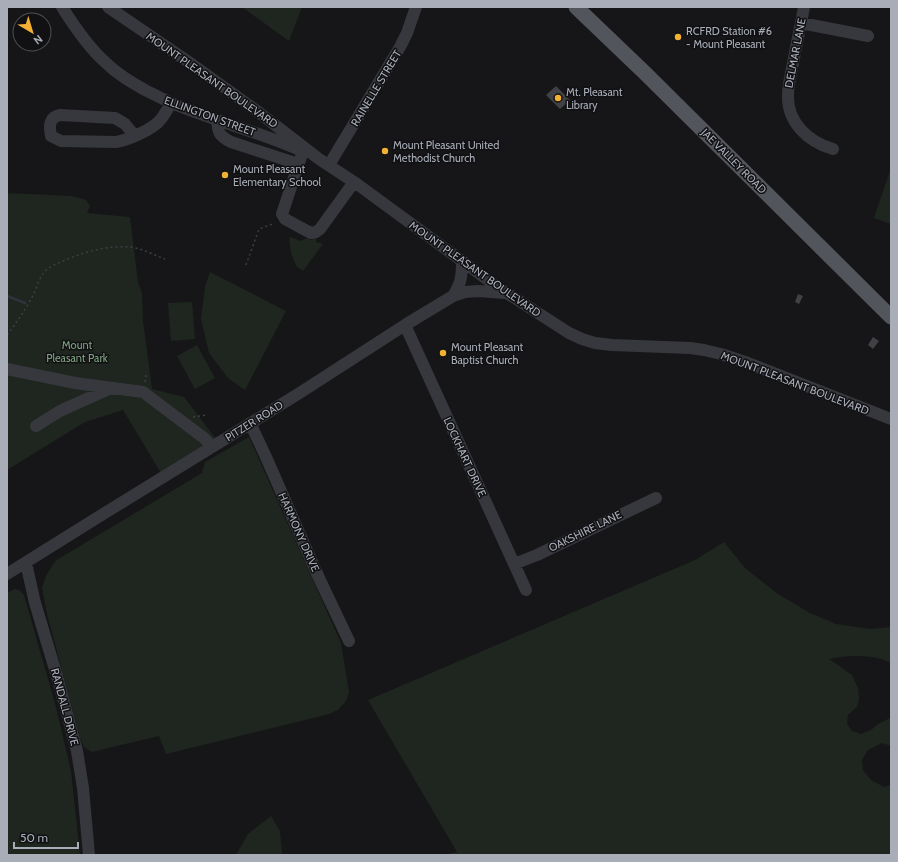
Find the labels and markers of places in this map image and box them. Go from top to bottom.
place label: RCFRD Station #6 - Mount Pleasant [686,24,772,51]
marker: RCFRD Station #6 - Mount Pleasant [673,32,683,42]
place label: Mt. Pleasant Library [566,85,623,112]
marker: Mt. Pleasant Library [553,93,563,103]
place label: Mount Pleasant United Methodist Church [393,138,499,165]
marker: Mount Pleasant United Methodist Church [380,146,390,156]
place label: Mount Pleasant Elementary School [233,162,322,189]
marker: Mount Pleasant Elementary School [220,170,230,180]
place label: Mount Pleasant Baptist Church [451,340,523,367]
marker: Mount Pleasant Baptist Church [438,348,448,358]

